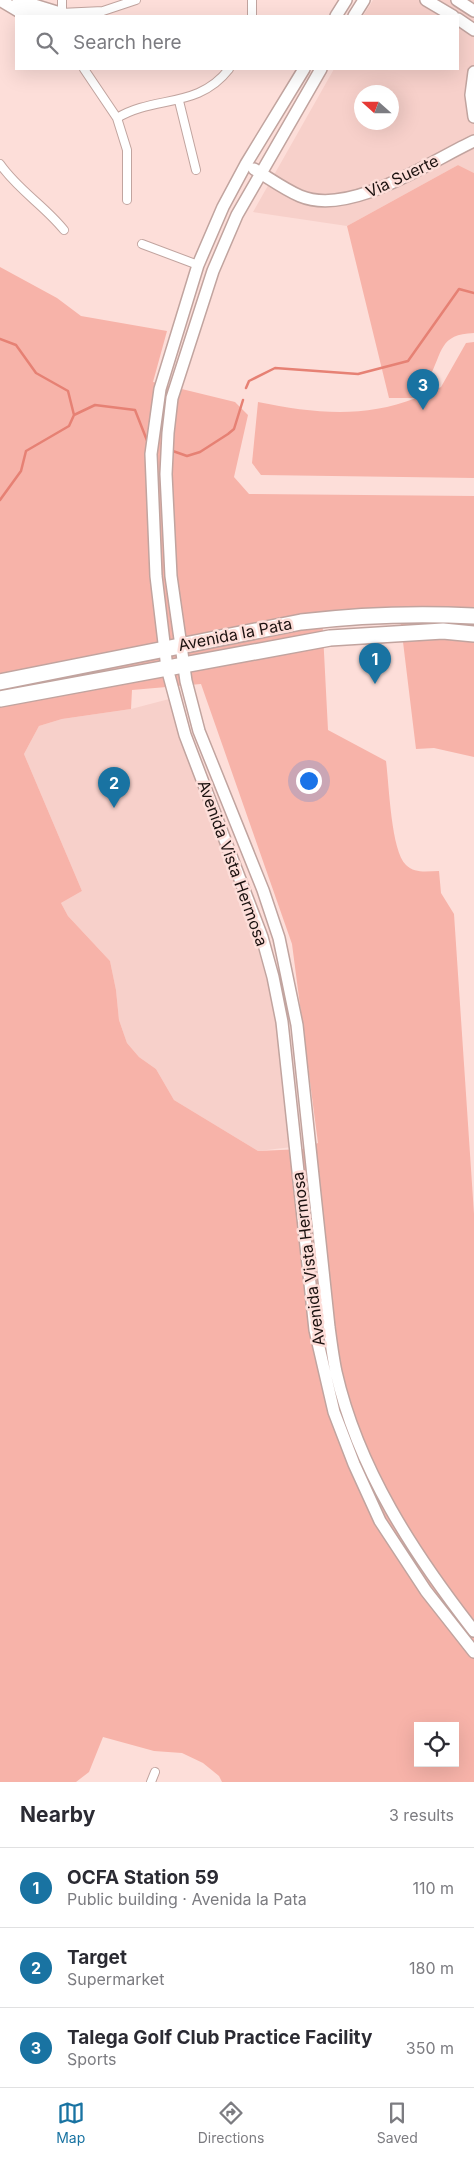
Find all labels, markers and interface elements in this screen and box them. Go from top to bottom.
search box [15,15,459,70]
icon: search [33,29,61,57]
text: Search here [73,31,182,54]
north arrow [354,85,399,130]
street label: Via Suerte [362,150,442,202]
pin: 3 [407,369,439,410]
street label: Avenida la Pata [176,613,294,655]
pin: 1 [359,643,391,684]
pin: 2 [98,767,130,808]
your location [296,768,322,794]
street label: Avenida Vista Hermosa [194,777,272,949]
street label: Avenida Vista Hermosa [287,1171,329,1347]
map controls [414,1722,459,1767]
button: locate [414,1722,459,1767]
text: Nearby [20,1802,95,1827]
text: 3 results [389,1805,454,1825]
text: OCFA Station 59 [67,1866,219,1889]
text: 1 [33,1878,39,1898]
text: 110 m [412,1878,454,1898]
text: Public building · Avenida la Pata [67,1889,307,1909]
text: Target [67,1946,127,1969]
text: 2 [31,1958,41,1978]
text: 180 m [409,1958,454,1978]
text: Supermarket [67,1969,164,1989]
text: Talega Golf Club Practice Facility [67,2026,372,2049]
text: 3 [31,2038,41,2058]
text: 350 m [406,2038,454,2058]
text: Sports [67,2049,116,2069]
tab: Map [56,2099,85,2146]
tab: Directions [198,2099,264,2146]
tab: Saved [377,2099,418,2146]

